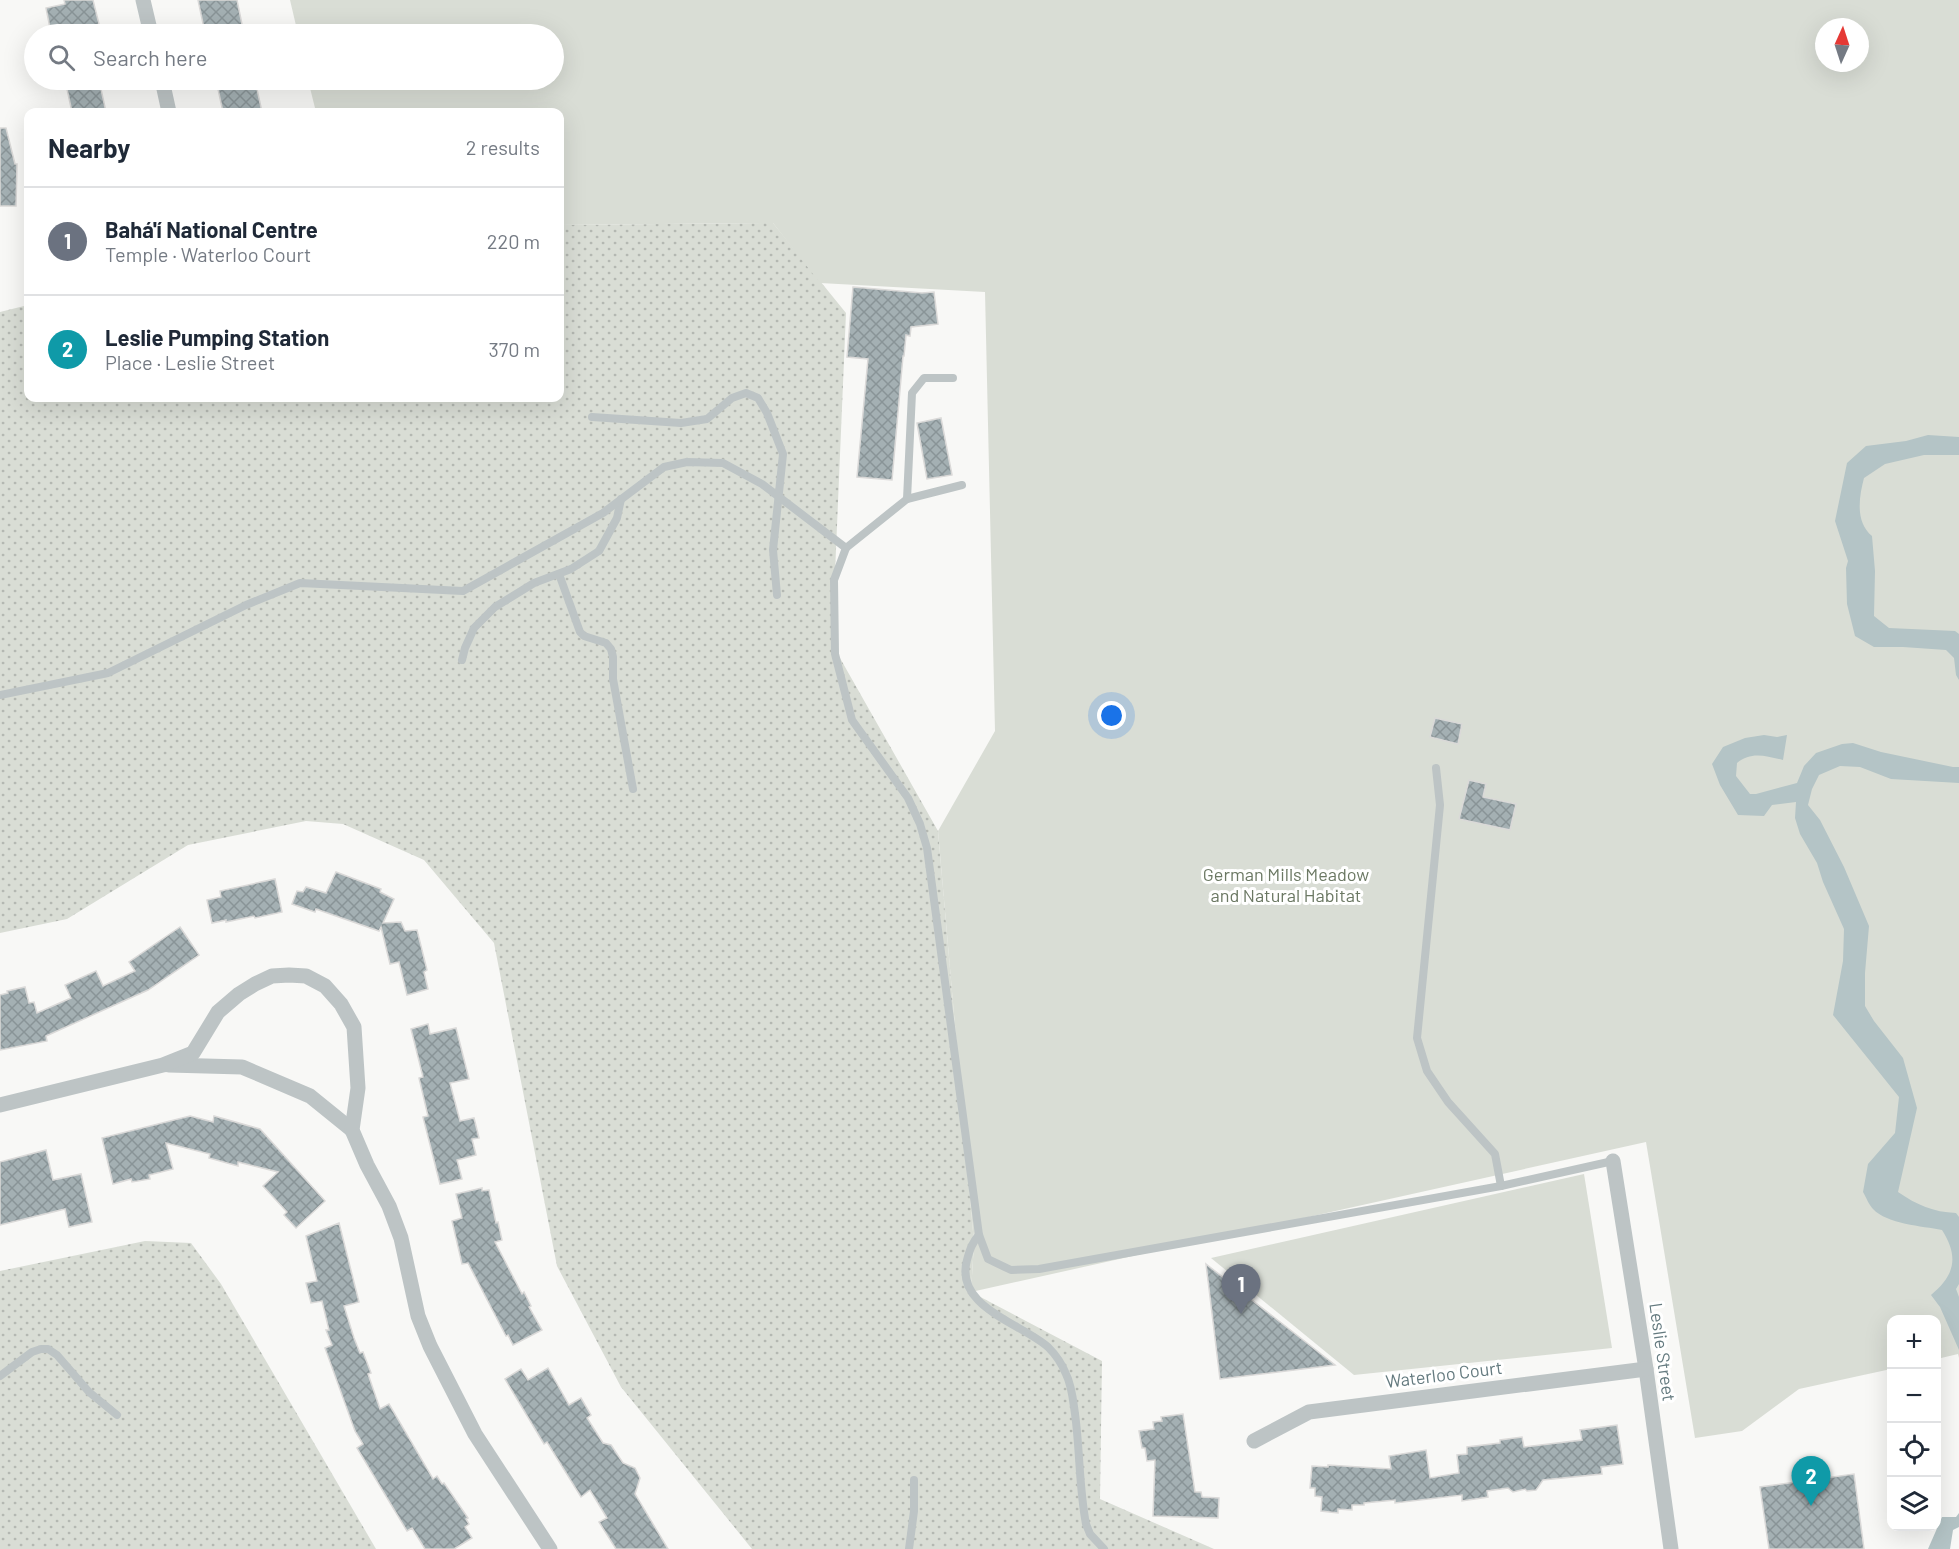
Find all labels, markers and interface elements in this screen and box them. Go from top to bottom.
north arrow [1815,18,1869,72]
search box [24,24,564,90]
icon: search [45,41,78,74]
text: Search here [93,44,207,70]
text: Nearby [48,132,130,163]
text: 2 results [466,135,540,159]
text: Bahá'í National Centre [105,216,318,242]
text: 1 [64,229,71,253]
text: 220 m [487,229,540,253]
text: Temple · Waterloo Court [105,242,311,266]
text: Leslie Pumping Station [105,324,329,350]
text: 2 [62,337,73,361]
text: 370 m [488,337,540,361]
text: Place · Leslie Street [105,350,275,374]
your location [1097,701,1126,730]
park label: German Mills Meadow and Natural Habitat [1203,863,1369,906]
pin: 1 [1222,1264,1260,1314]
street label: Leslie Street [1645,1301,1681,1403]
map controls [1887,1315,1941,1531]
button: + [1887,1315,1941,1369]
street label: Waterloo Court [1384,1356,1504,1392]
button: − [1887,1369,1941,1423]
button: locate [1887,1423,1941,1477]
pin: 2 [1792,1456,1830,1506]
button: layers [1887,1477,1941,1531]

